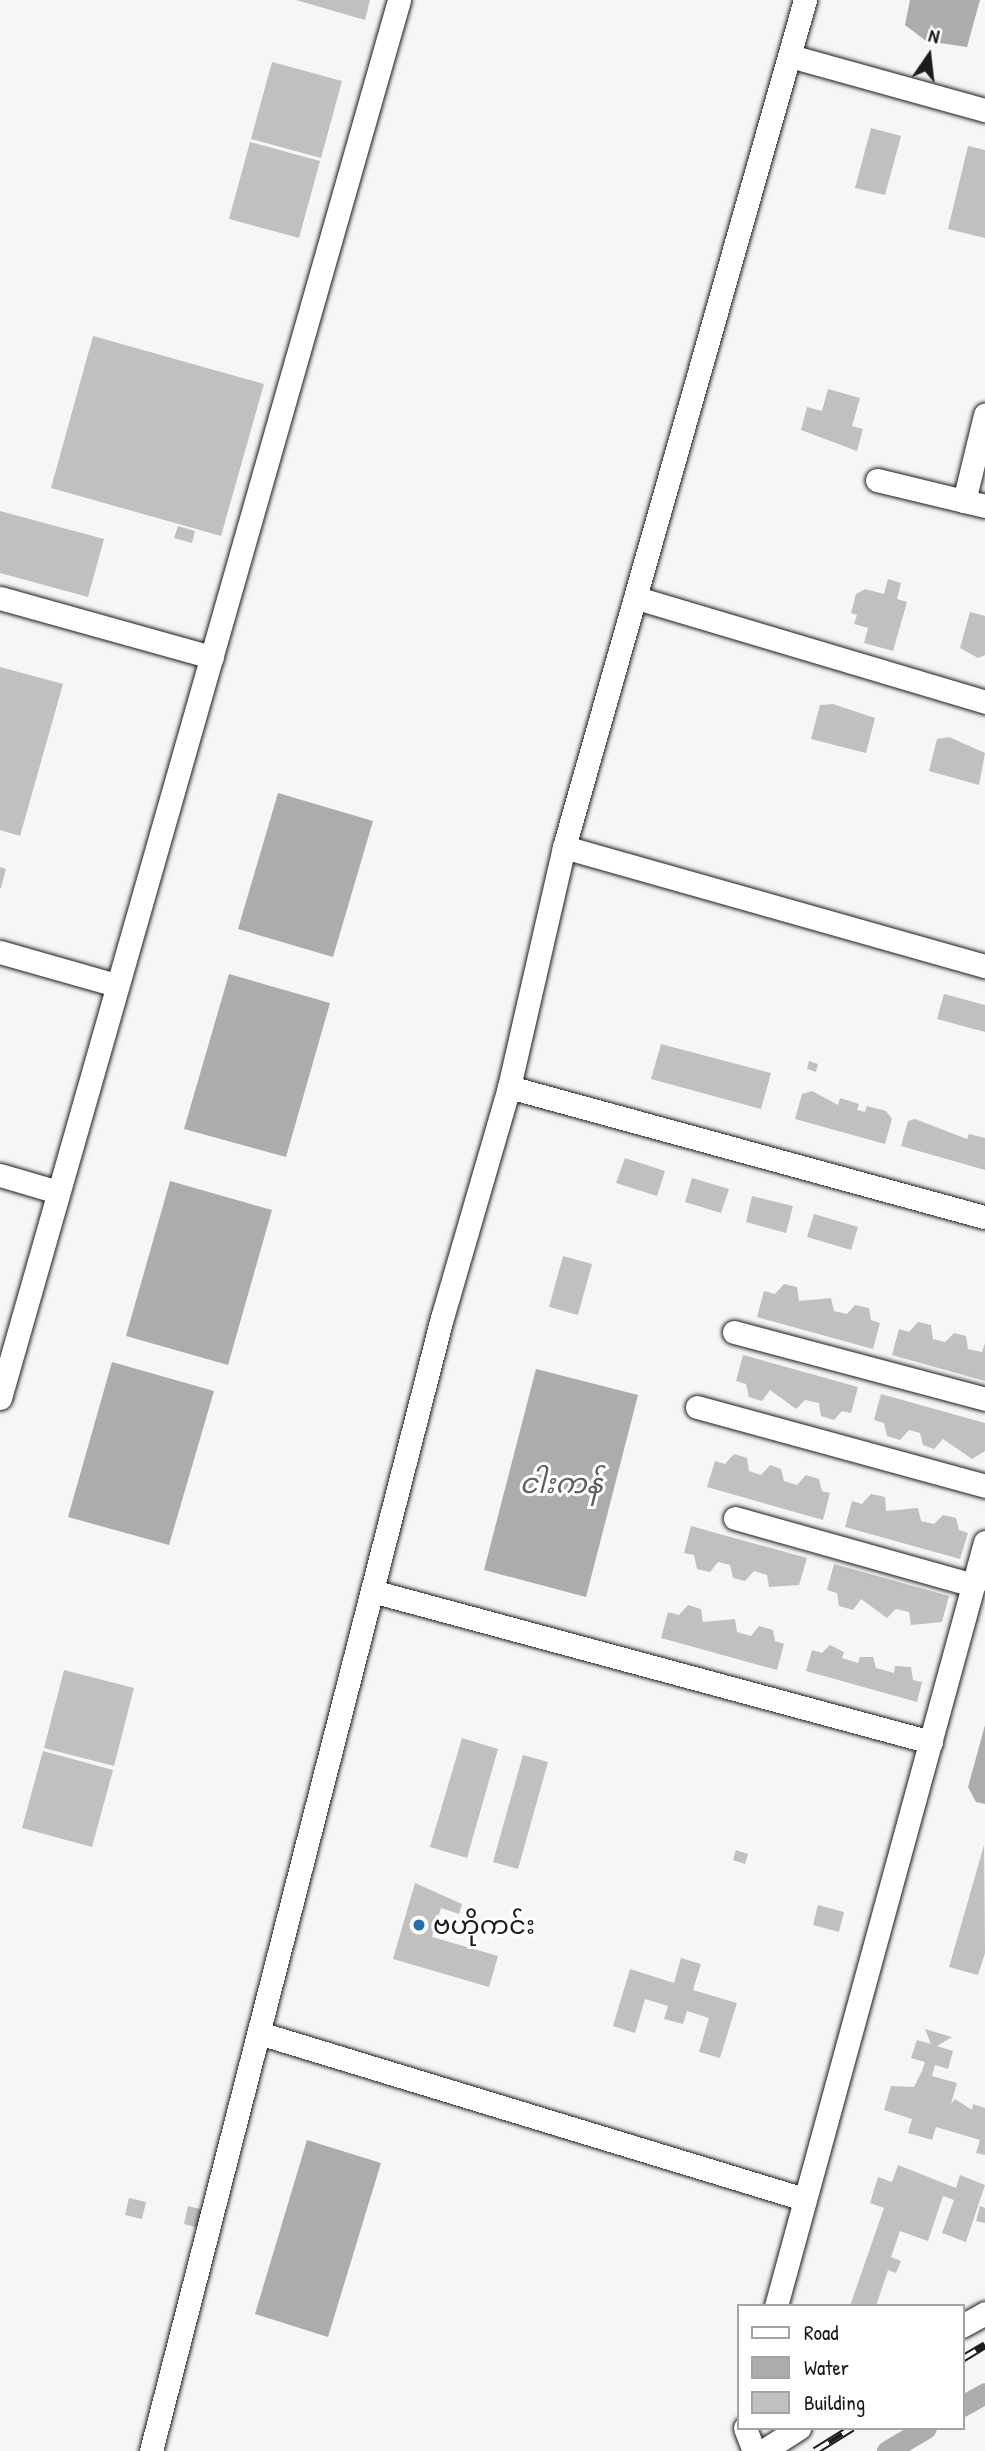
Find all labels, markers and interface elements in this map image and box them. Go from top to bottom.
north arrow [894,21,964,91]
text: N [926,22,942,49]
water label: ငါးကန် [520,1466,602,1500]
place label: ဗဟိုကင်း [433,1909,535,1941]
marker: ဗဟိုကင်း [411,1917,427,1933]
legend [736,2304,964,2430]
text: Road [804,2318,838,2347]
text: Water [804,2353,849,2382]
text: Building [804,2388,865,2417]

